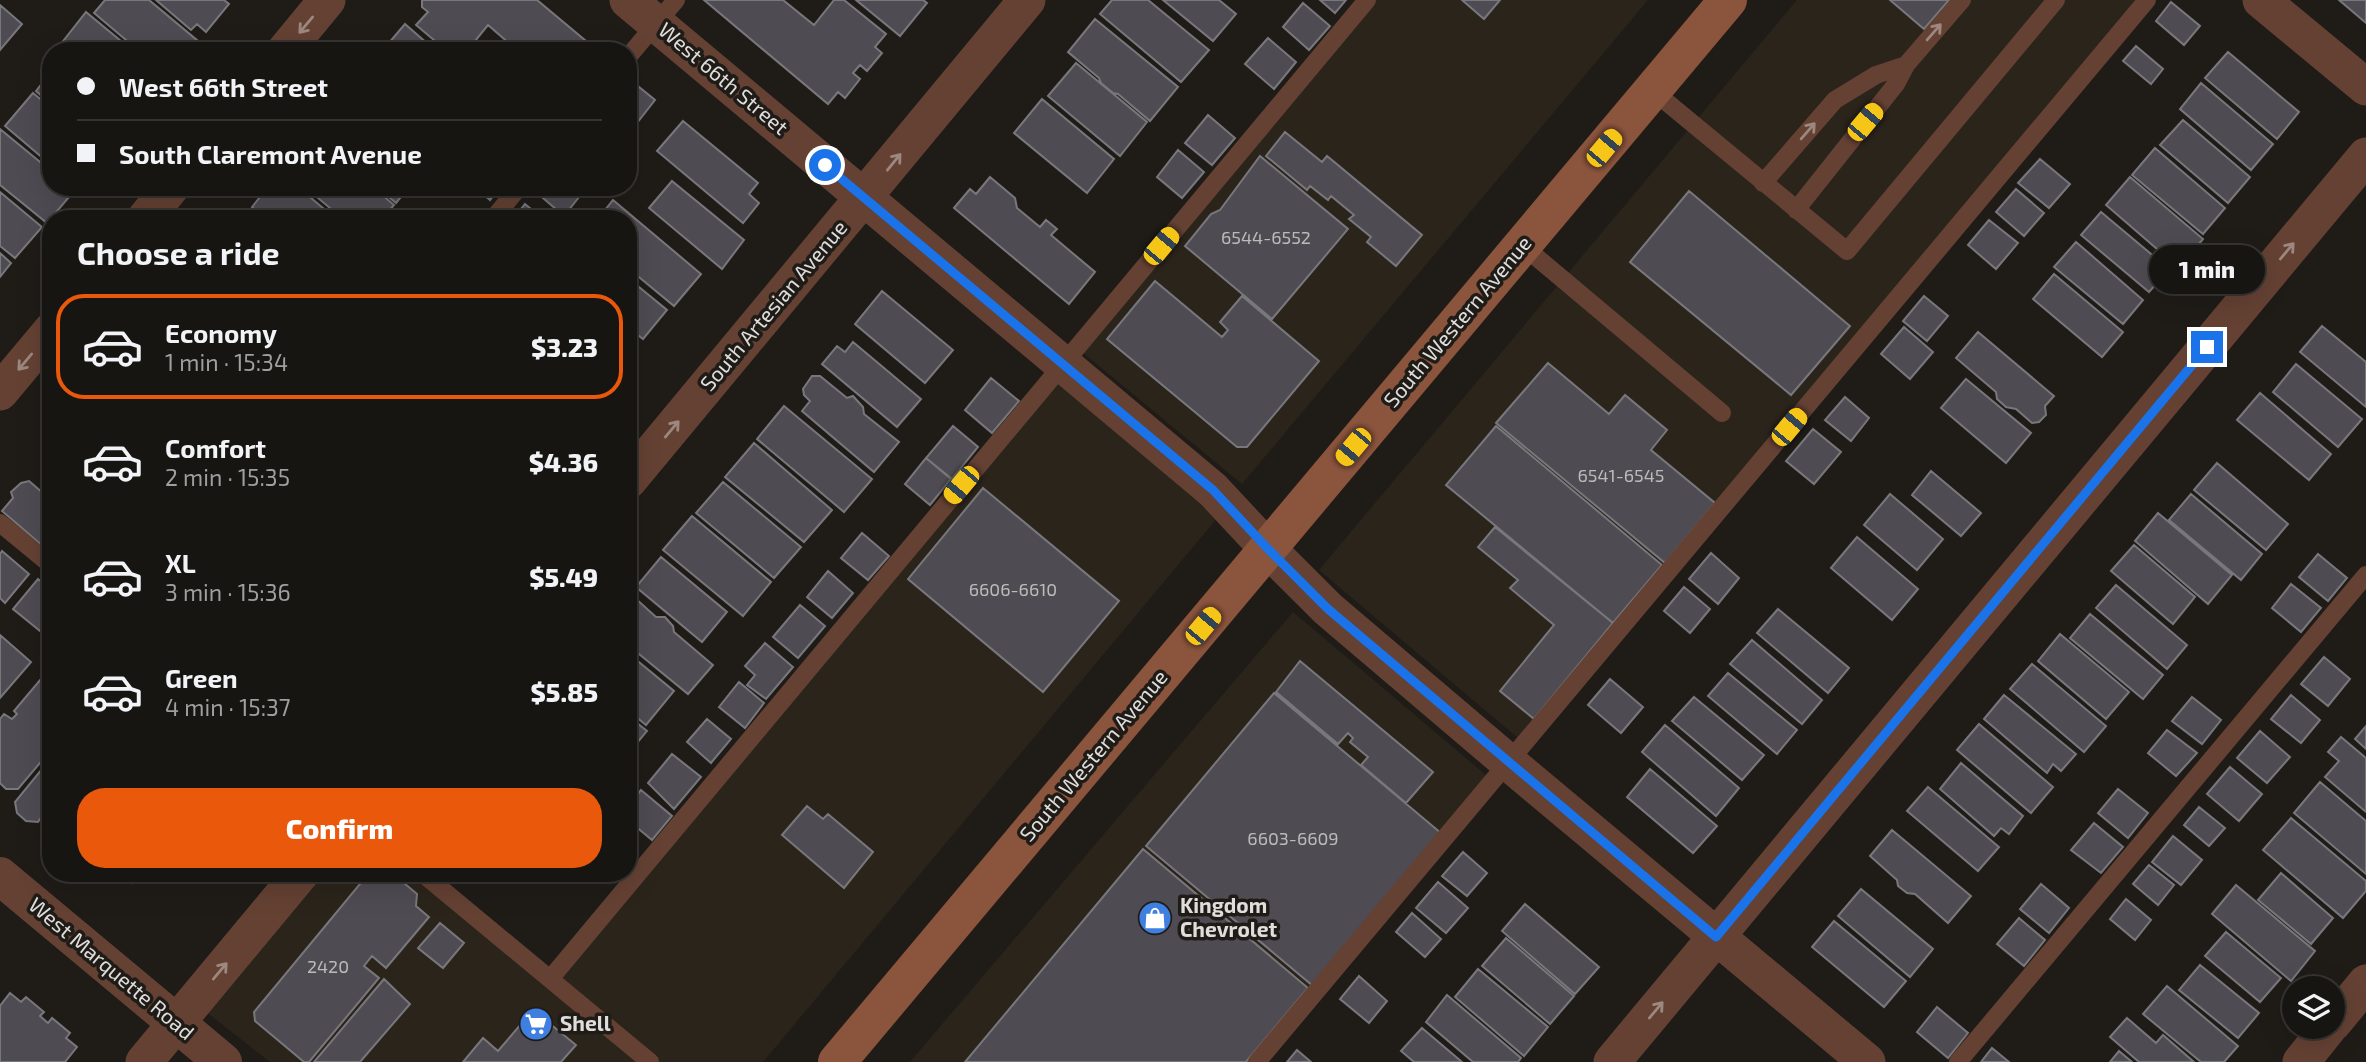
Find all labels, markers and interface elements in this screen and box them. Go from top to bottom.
one-way arrow [298,16,314,34]
street label: West 66th Street [654,16,794,139]
one-way arrow [1926,24,1942,42]
text: West 66th Street [119,71,328,102]
car [1844,99,1887,145]
one-way arrow [1800,123,1816,141]
car [1583,125,1626,171]
text: South Claremont Avenue [119,138,422,169]
route start [809,149,841,181]
one-way arrow [886,153,902,171]
street label: South Artesian Avenue [694,215,852,395]
car [1140,223,1183,269]
house number: 6544-6552 [1221,226,1311,248]
street label: South Western Avenue [1378,230,1536,412]
text: Choose a ride [77,233,280,271]
one-way arrow [2279,242,2295,260]
callout: 1 min [2149,246,2265,294]
text: 1 min [2179,255,2235,283]
icon: car [81,315,144,378]
text: Economy [165,317,277,348]
text: $3.23 [531,331,598,362]
route end [2191,331,2223,363]
text: 1 min · 15:34 [165,348,288,376]
one-way arrow [18,352,33,370]
car [1768,404,1811,450]
one-way arrow [664,420,680,438]
car [1332,424,1375,470]
icon: car [81,430,144,493]
text: Comfort [165,432,266,463]
text: $4.36 [529,446,598,477]
car [940,462,983,508]
text: 2 min · 15:35 [165,463,290,491]
house number: 6541-6545 [1578,464,1664,486]
icon: car [81,545,144,608]
text: XL [165,547,196,578]
text: $5.49 [529,561,598,592]
text: 3 min · 15:36 [165,578,291,606]
house number: 6606-6610 [969,578,1057,600]
car [1182,603,1225,649]
icon: car [81,660,144,723]
text: Green [165,662,238,693]
street label: South Western Avenue [1014,664,1172,846]
text: $5.85 [531,676,598,707]
text: 4 min · 15:37 [165,693,291,721]
button: Confirm [77,788,602,868]
house number: 6603-6609 [1247,827,1339,849]
street label: West Marquette Road [24,891,200,1044]
place label: Kingdom Chevrolet [1180,892,1278,941]
shop icon: Kingdom Chevrolet [1136,899,1174,937]
house number: 2420 [307,955,349,977]
one-way arrow [212,963,227,981]
map controls [2282,976,2345,1039]
button: layers [2282,976,2345,1039]
one-way arrow [1648,1001,1664,1019]
supermarket icon: Shell [517,1005,555,1043]
place label: Shell [560,1010,611,1035]

